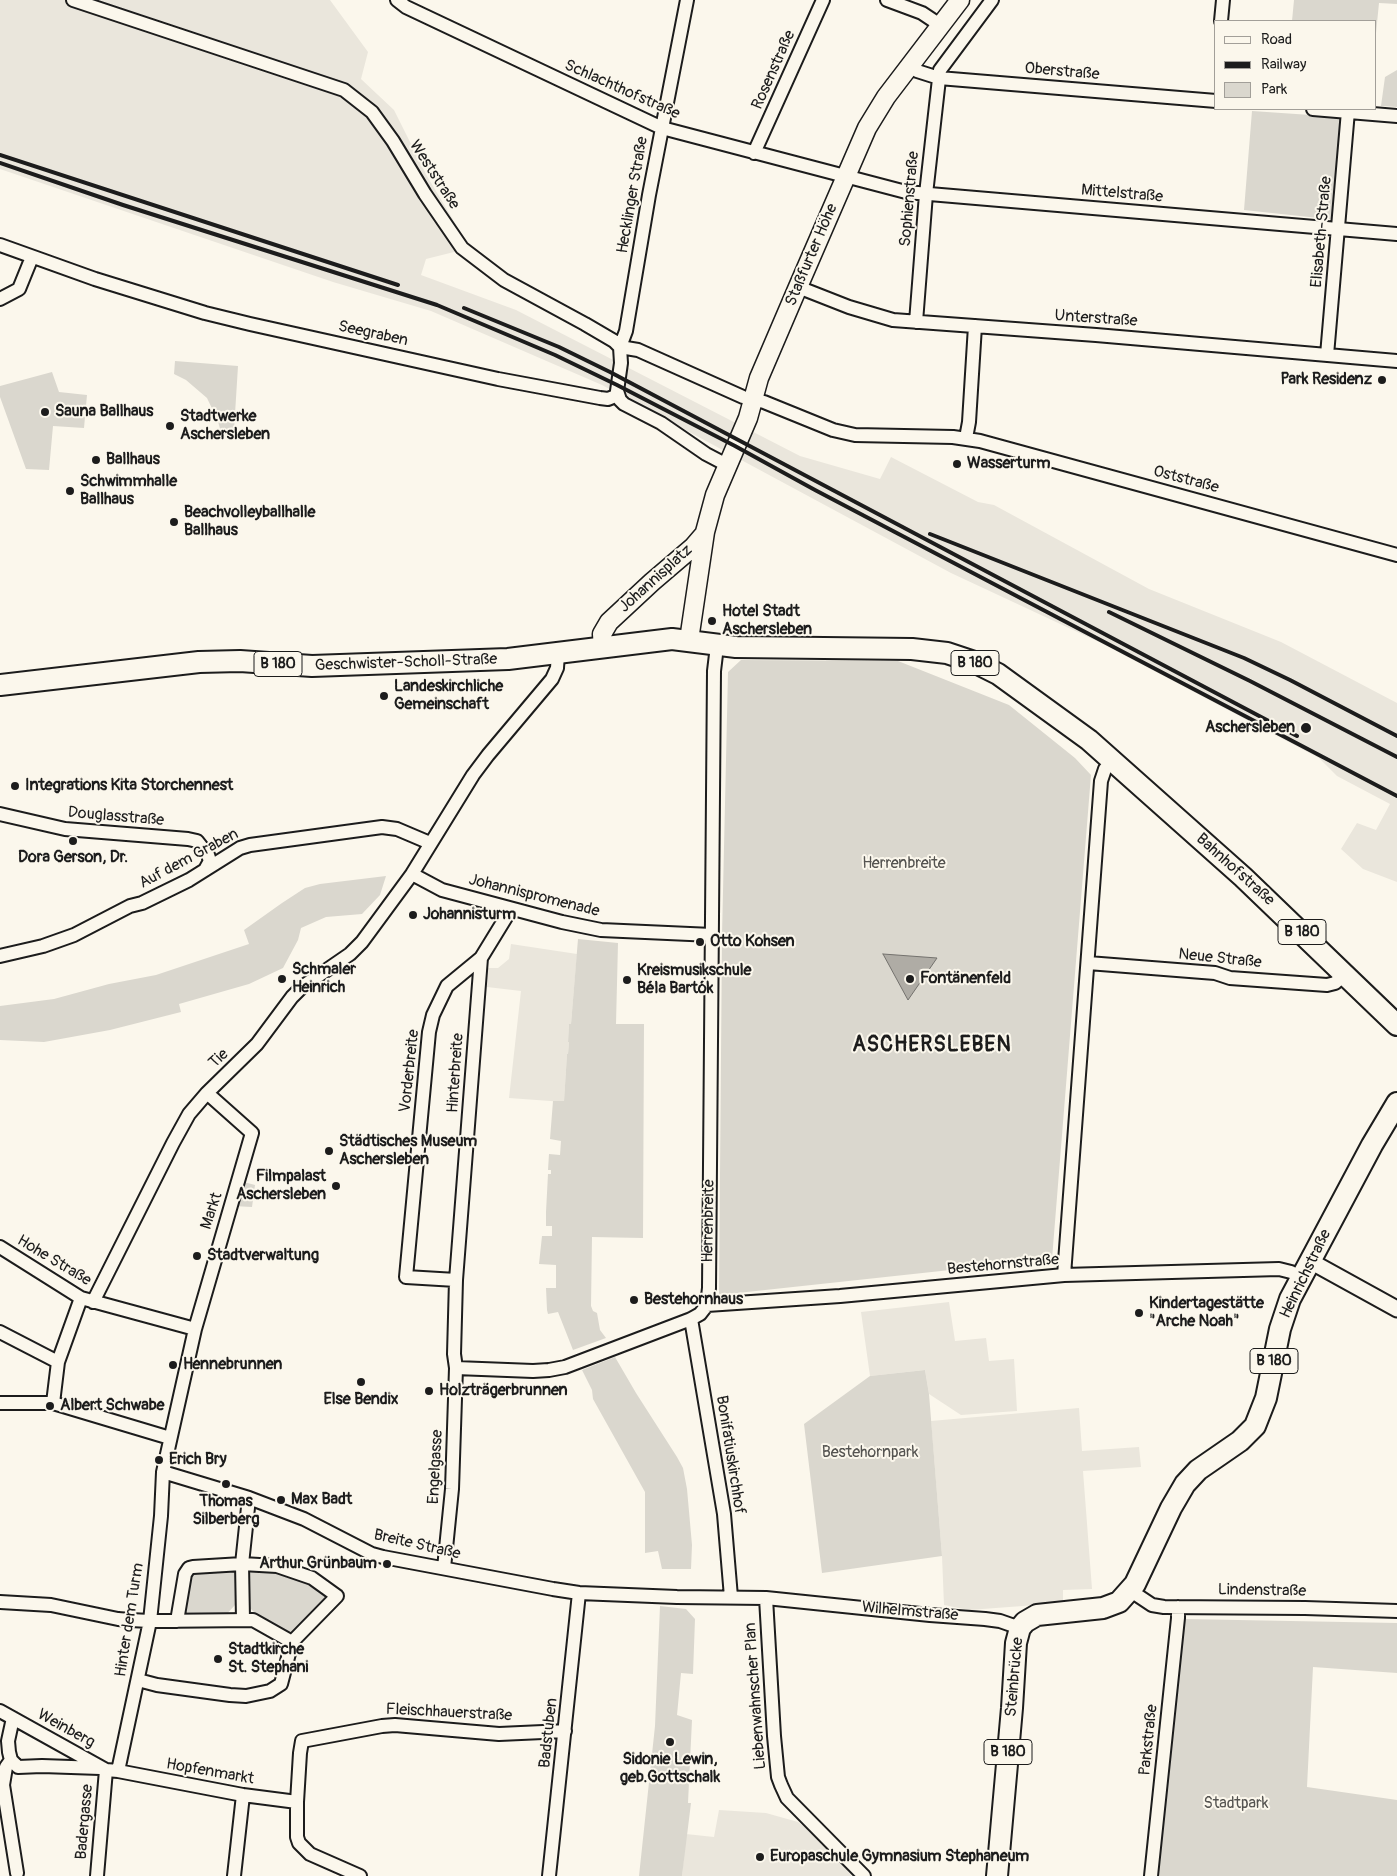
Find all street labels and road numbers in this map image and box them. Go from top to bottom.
street label: Rosenstraße [748,27,800,113]
street label: Schlachthofstraße [561,56,683,124]
street label: Oberstraße [1024,59,1100,85]
street label: Hecklinger Straße [613,135,653,255]
street label: Weststraße [405,137,463,213]
street label: Sophienstraße [896,150,924,248]
street label: Elisabeth-Straße [1308,176,1336,288]
street label: Mittelstraße [1080,181,1164,207]
street label: Staßfurter Höhe [782,201,842,309]
street label: Unterstraße [1054,307,1138,331]
street label: Seegraben [336,317,410,351]
street label: Oststraße [1151,462,1221,498]
street label: Johannisplatz [615,541,697,617]
street label: Geschwister-Scholl-Straße [314,650,498,676]
road number: B 180 [951,650,999,676]
road number: B 180 [254,652,302,676]
street label: Douglasstraße [67,803,165,831]
street label: Auf dem Graben [136,825,242,893]
street label: Bahnhofstraße [1192,830,1278,910]
street label: Johannispromenade [467,870,601,922]
road number: B 180 [1278,920,1326,944]
street label: Neue Straße [1177,945,1263,973]
street label: Vorderbreite [396,1028,424,1114]
street label: Hinterbreite [444,1032,468,1114]
street label: Tie [205,1045,233,1073]
street label: Herrenbreite [699,1179,719,1263]
street label: Markt [197,1190,227,1232]
street label: Heinrichstraße [1276,1226,1336,1322]
street label: Hohe Straße [13,1231,95,1291]
street label: Bestehornstraße [946,1251,1060,1279]
road number: B 180 [1250,1348,1298,1374]
street label: Bonifatiuskirchhof [711,1394,749,1516]
street label: Engelgasse [424,1429,448,1505]
street label: Breite Straße [372,1526,462,1564]
street label: Hinter dem Turm [112,1562,148,1678]
street label: Lindenstraße [1218,1581,1306,1601]
street label: Wilhelmstraße [861,1598,959,1626]
street label: Liebenwahnscher Plan [741,1622,771,1770]
street label: Steinbrücke [1002,1636,1028,1718]
street label: Badstuben [536,1697,562,1769]
street label: Fleischhauerstraße [385,1700,513,1726]
street label: Parkstraße [1136,1704,1162,1776]
street label: Weinberg [34,1705,98,1753]
road number: B 180 [984,1740,1032,1764]
street label: Hopfenmarkt [164,1755,256,1789]
street label: Badergasse [72,1783,98,1861]

